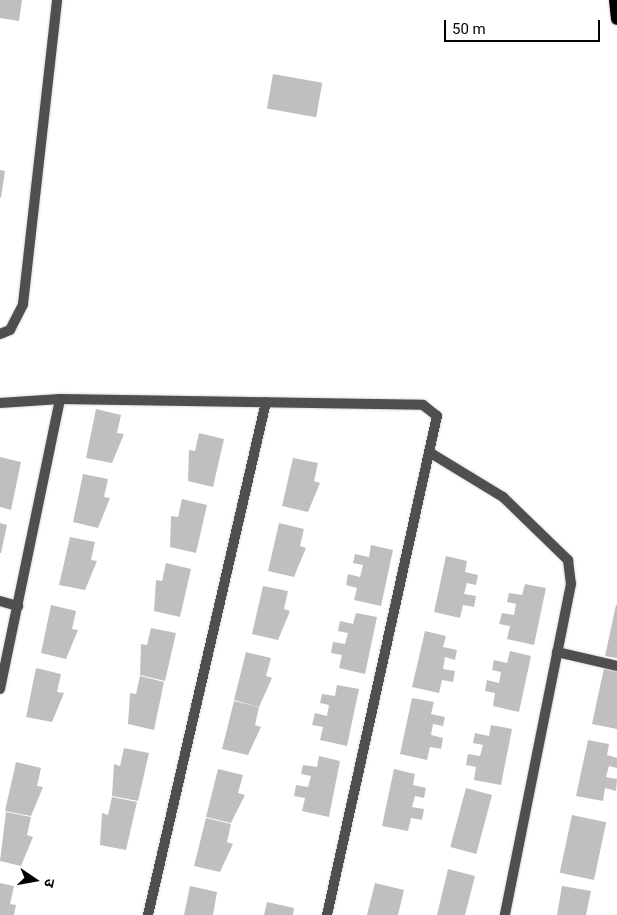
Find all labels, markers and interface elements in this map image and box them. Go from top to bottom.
scale bar [447,10,603,42]
text: 50 m [452,20,486,38]
north arrow [10,855,60,905]
text: उ [41,877,58,889]

